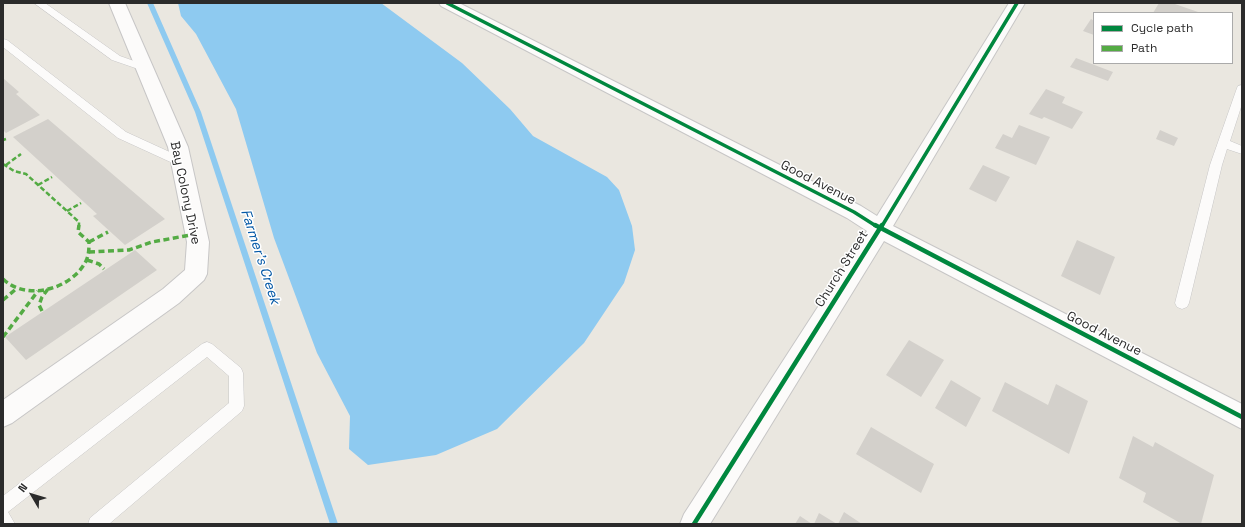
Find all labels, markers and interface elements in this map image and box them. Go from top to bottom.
legend [1093,12,1233,64]
text: Cycle path [1131,20,1193,36]
text: Path [1131,40,1157,56]
street label: Bay Colony Drive [166,140,204,246]
street label: Good Avenue [778,157,858,209]
water label: Farmer's Creek [237,207,283,307]
street label: Church Street [812,228,872,310]
street label: Good Avenue [1064,308,1144,360]
north arrow [12,475,52,515]
text: N [15,480,30,495]

